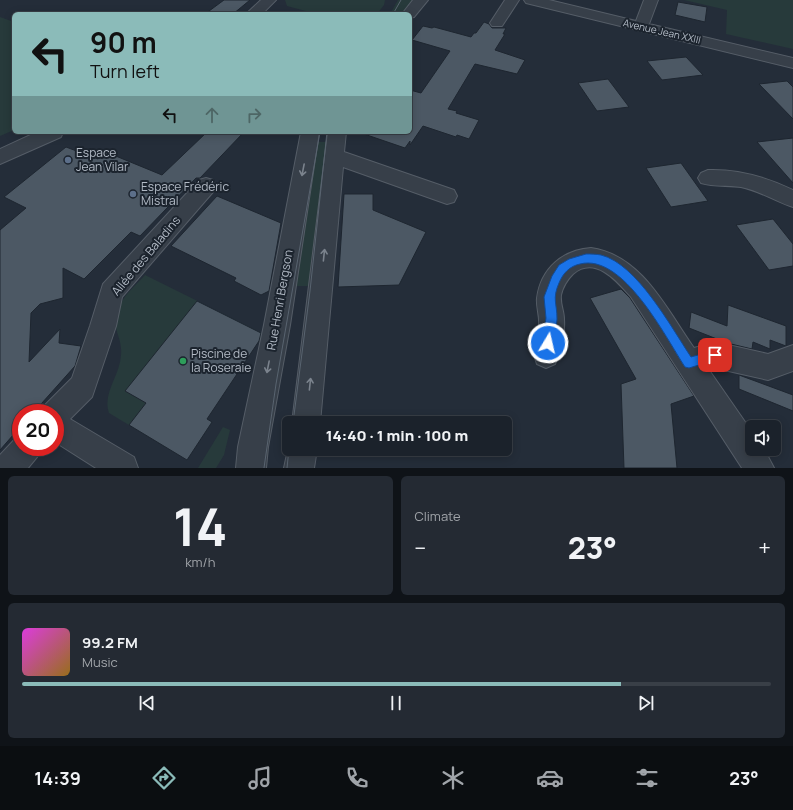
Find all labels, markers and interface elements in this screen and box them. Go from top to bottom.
street label: Avenue Jean XXIII [622,15,702,47]
text: 90 m [90,23,157,61]
icon: left [24,28,76,80]
text: Turn left [90,59,160,83]
icon: left [159,104,181,126]
icon: ahead [201,104,223,126]
icon: right [243,104,265,126]
place label: Espace Jean Vilar [76,144,129,175]
marker: Espace Jean Vilar [63,155,73,165]
one-way arrow [299,164,307,177]
place label: Espace Frédéric Mistral [141,178,229,209]
marker: Espace Frédéric Mistral [128,189,138,199]
street label: Allée des Baladins [107,212,184,299]
street label: Rue Henri Bergson [262,248,297,352]
one-way arrow [321,249,328,262]
position arrow [527,322,569,364]
pin [698,338,732,372]
icon: arrive [704,344,726,366]
place label: Piscine de la Roseraie [191,345,251,376]
marker: Piscine de la Roseraie [178,356,188,366]
one-way arrow [264,360,272,373]
one-way arrow [306,378,314,391]
speed limit sign: 20 [12,404,64,456]
map controls [745,420,781,456]
button: sound [745,420,781,456]
text: 14:40 · 1 min · 100 m [326,425,468,446]
text: 14 [173,491,227,562]
text: Climate [415,507,461,525]
text: 23° [568,527,617,568]
text: − [415,533,426,563]
text: + [758,533,771,563]
text: km/h [185,553,215,571]
text: 99.2 FM [82,632,138,653]
text: Music [82,653,118,671]
icon: previous [136,692,158,714]
icon: pause [385,692,407,714]
icon: next [635,692,657,714]
icon: directions [150,764,178,792]
icon: music [246,764,274,792]
icon: phone [343,764,371,792]
icon: climate [439,764,467,792]
icon: car [536,764,564,792]
icon: filters [633,764,661,792]
text: 14:39 [34,766,81,790]
text: 23° [729,766,759,790]

